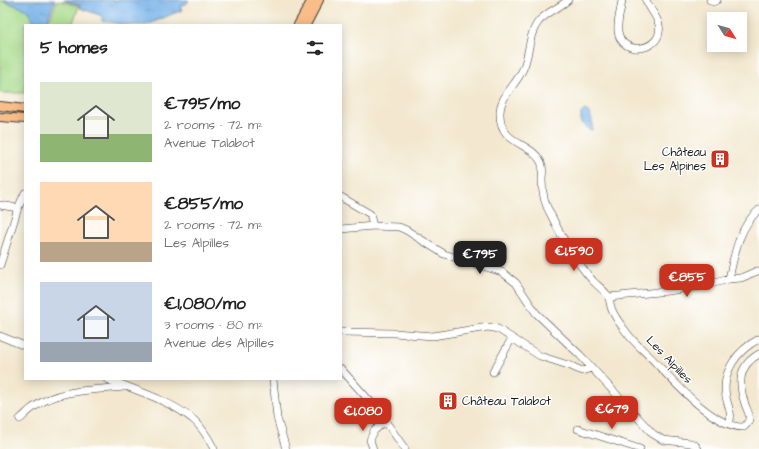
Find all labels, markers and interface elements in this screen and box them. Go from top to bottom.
north arrow [707,12,747,52]
map controls [707,12,747,52]
text: 5 homes [40,36,108,60]
icon: filters [304,37,326,59]
text: €795/mo [164,92,240,116]
icon: home [72,98,120,146]
text: 2 rooms · 72 m² [164,116,263,134]
text: Avenue Talabot [164,134,255,152]
place label: Château Les Alpines [644,144,706,175]
building icon: Château Les Alpines [709,148,731,170]
text: €855/mo [164,192,243,216]
icon: home [72,198,120,246]
text: 2 rooms · 72 m² [164,216,263,234]
text: Les Alpilles [164,234,229,252]
pin: €1,590 [541,238,607,272]
pin: €795 [456,241,504,275]
text: €1,590 [554,242,594,260]
text: €795 [463,245,497,263]
pin: €855 [663,264,711,298]
text: €855 [668,268,706,286]
text: €1,080/mo [164,292,246,316]
icon: home [72,298,120,346]
text: 3 rooms · 80 m² [164,316,263,334]
street label: Les Alpilles [642,333,696,387]
text: Avenue des Alpilles [164,334,274,352]
building icon: Château Talabot [437,390,459,412]
place label: Château Talabot [462,393,551,410]
pin: €679 [588,396,636,430]
pin: €1,080 [330,398,396,432]
text: €679 [595,400,629,418]
text: €1,080 [343,402,383,420]

